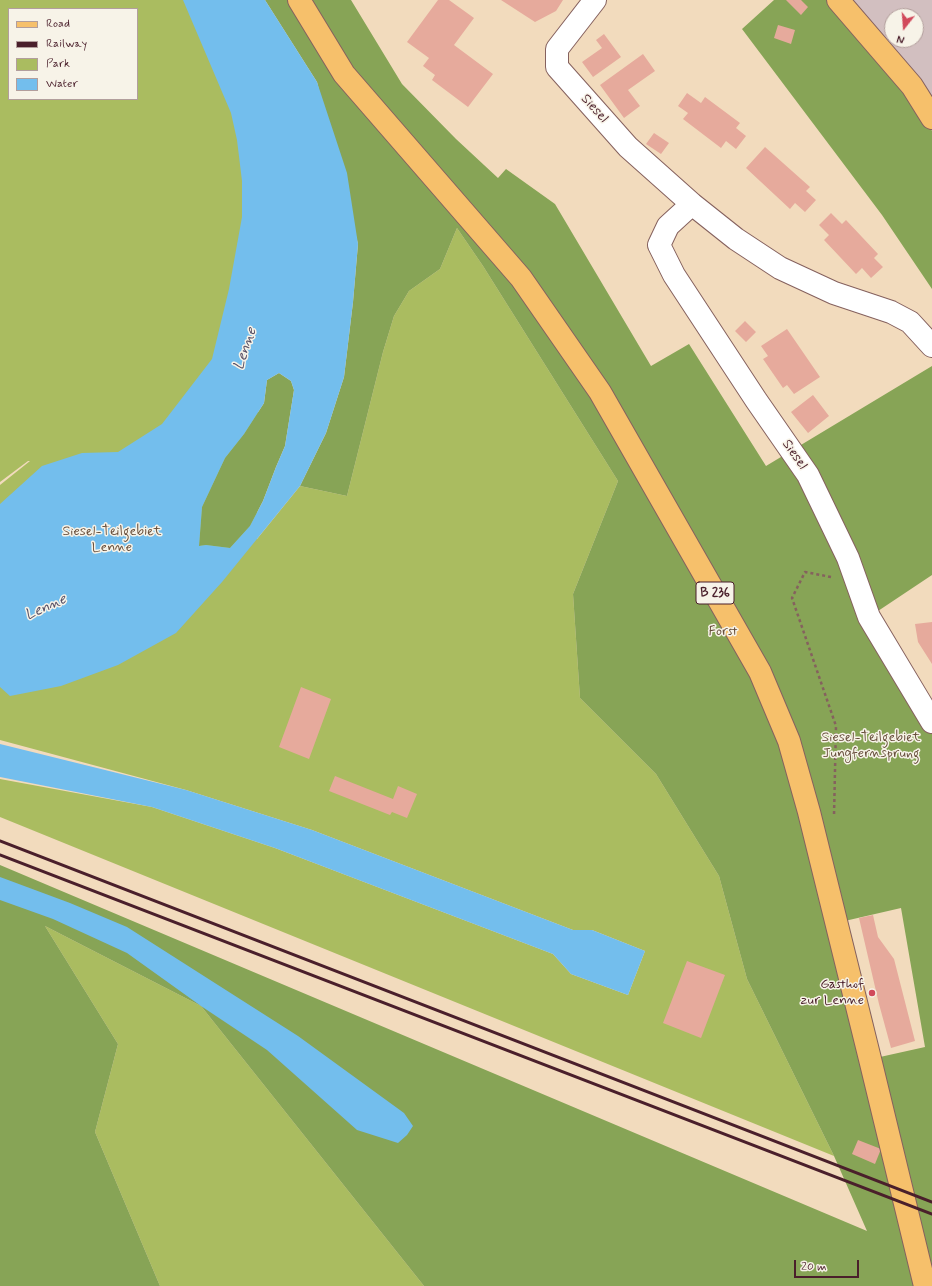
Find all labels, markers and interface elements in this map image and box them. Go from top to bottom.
legend [8,8,138,100]
north arrow [884,8,924,48]
text: Road [46,16,70,32]
text: N [895,31,906,46]
text: Railway [46,36,87,52]
text: Park [46,56,70,72]
text: Water [46,76,78,92]
street label: Siesel [577,91,611,127]
water label: Lenne [230,326,262,372]
street label: Siesel [778,437,810,473]
park label: Siesel-Teilgebiet Lenne [63,524,161,556]
road number: B 236 [696,582,734,604]
water label: Lenne [23,591,69,625]
park label: Forst [709,624,737,640]
park label: Siesel-Teilgebiet Jungfernsprung [822,730,920,762]
place label: Gasthof zur Lenne [801,977,864,1010]
marker: Gasthof zur Lenne [867,988,877,998]
scale bar [796,1252,861,1278]
text: 20 m [801,1259,827,1275]

